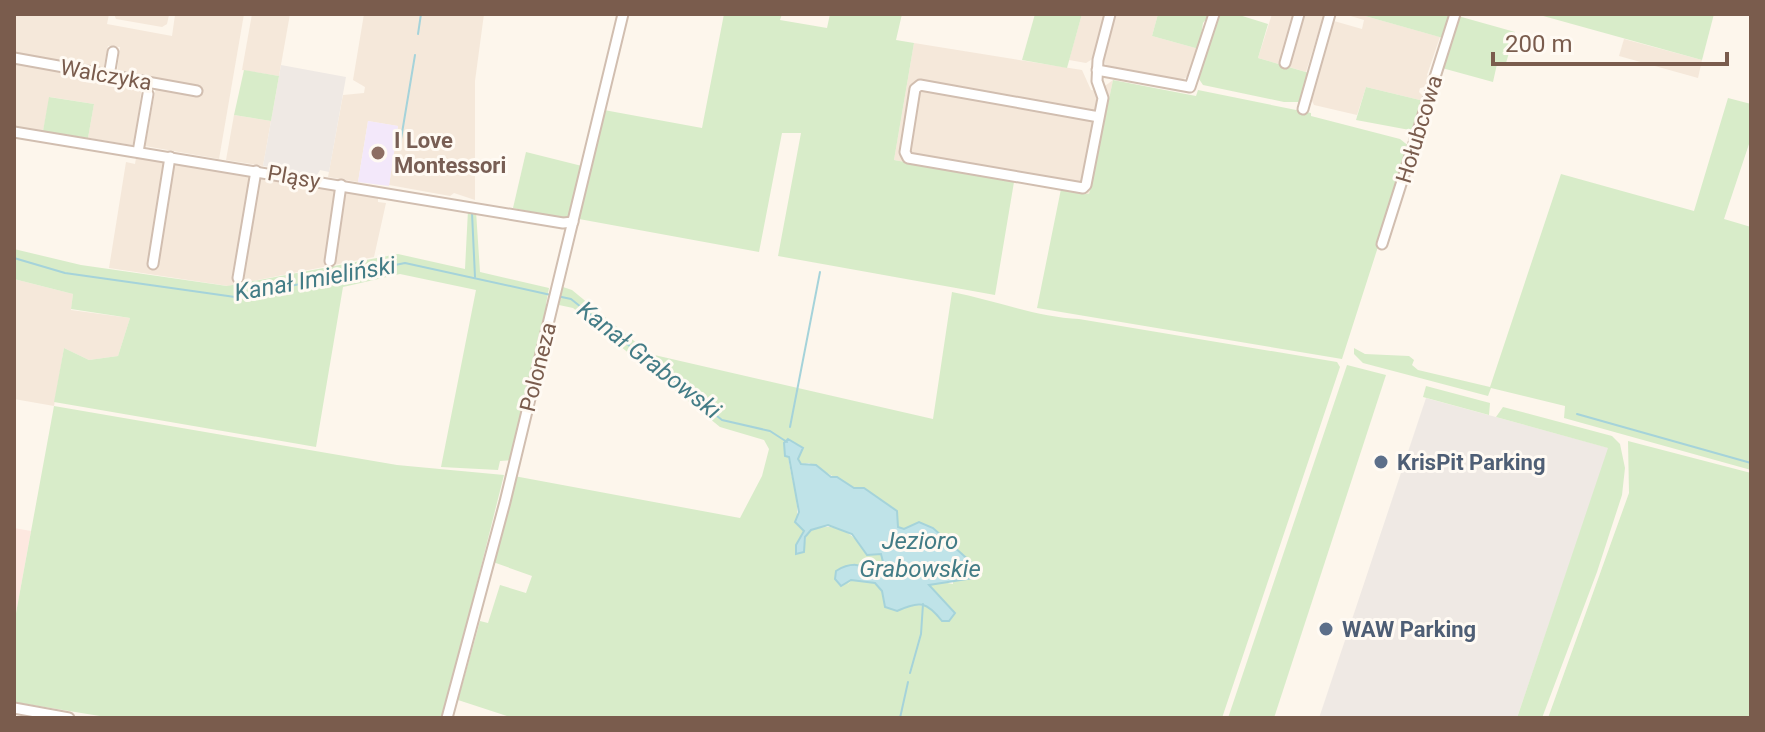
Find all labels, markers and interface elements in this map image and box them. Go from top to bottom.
scale bar [1493,16,1727,66]
text: 200 m [1505,30,1572,58]
street label: Walczyka [58,55,154,95]
street label: Hołubcowa [1391,72,1447,186]
place label: I Love Montessori [394,128,506,178]
marker: I Love Montessori [369,144,387,162]
street label: Pląsy [266,160,323,194]
water label: Kanał Imieliński [232,251,398,307]
water label: Kanał Grabowski [572,295,727,425]
street label: Poloneza [515,320,561,414]
place label: KrisPit Parking [1397,450,1545,475]
marker: KrisPit Parking [1372,453,1390,471]
water label: Jezioro Grabowskie [859,527,981,583]
place label: WAW Parking [1342,617,1476,642]
marker: WAW Parking [1317,620,1335,638]

